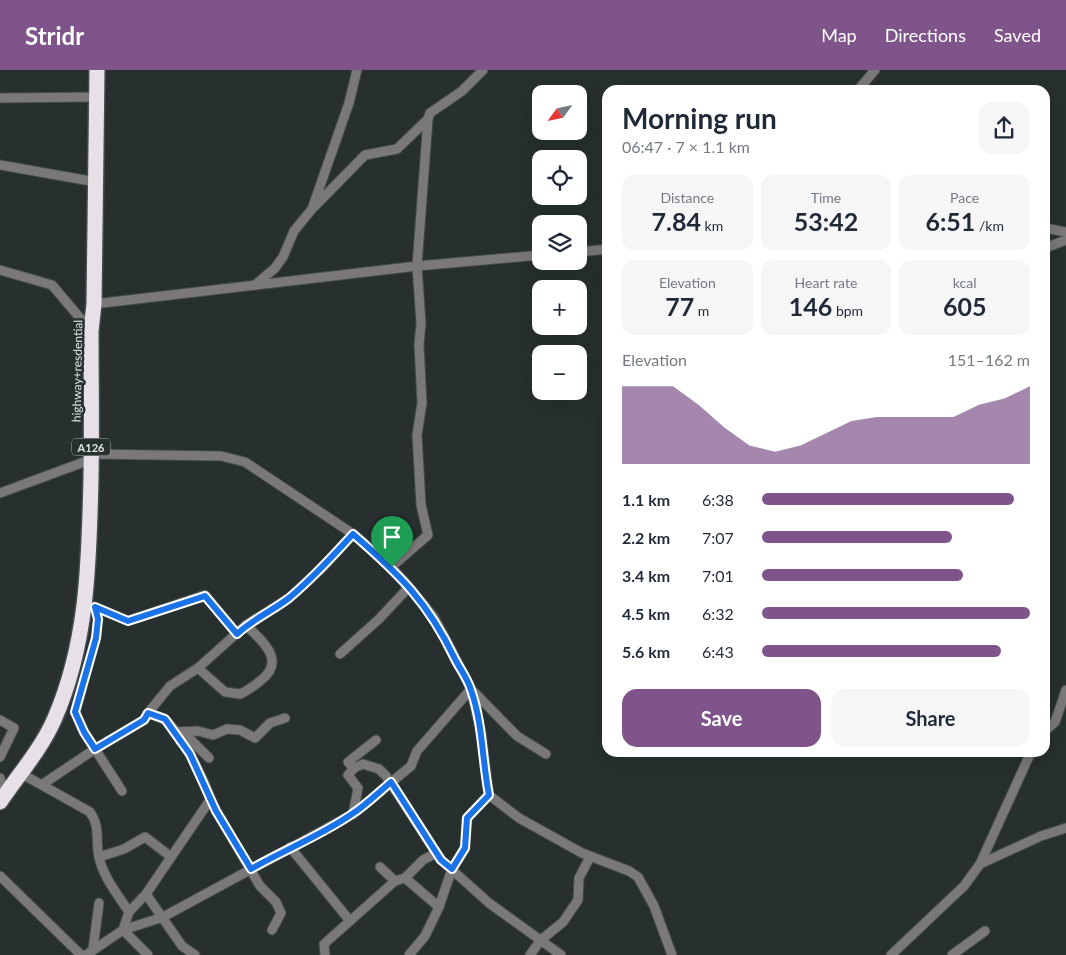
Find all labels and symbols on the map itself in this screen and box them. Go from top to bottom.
north arrow [532,85,588,140]
street label: highway+resdential [69,320,85,422]
road number: A126 [72,438,110,456]
pin [371,516,413,567]

